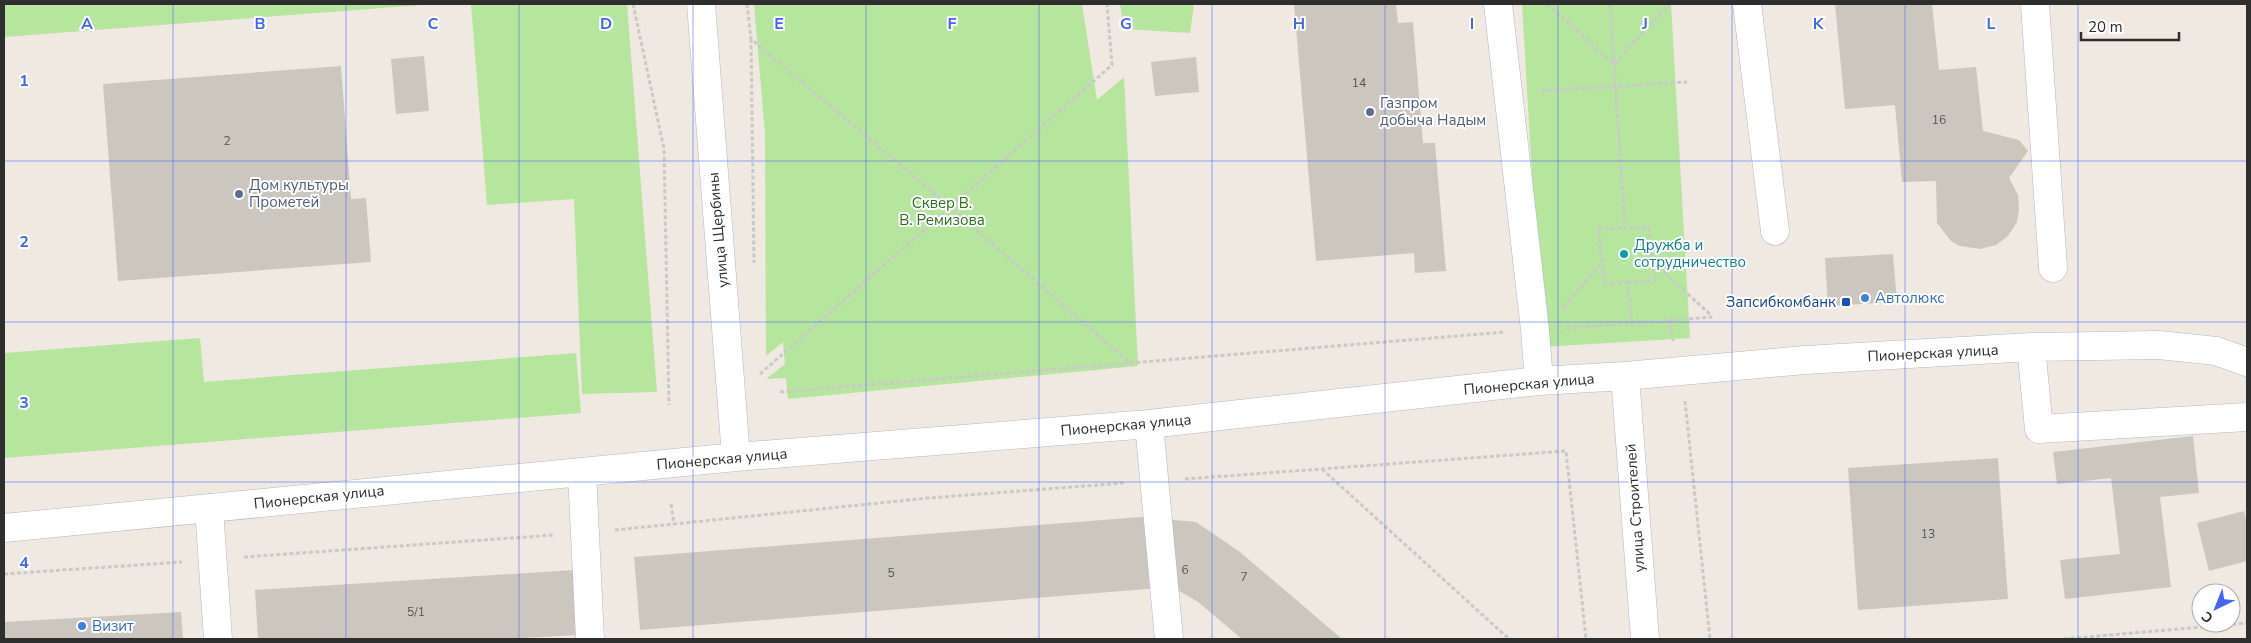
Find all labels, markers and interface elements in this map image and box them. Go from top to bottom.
scale bar [2081,10,2178,42]
text: A [81,13,93,35]
text: B [254,13,266,35]
text: C [428,13,439,35]
text: D [600,13,612,35]
text: E [774,13,784,35]
text: F [948,13,957,35]
text: G [1120,13,1132,35]
text: H [1293,13,1305,35]
text: I [1470,13,1474,35]
text: J [1641,13,1648,35]
text: K [1813,13,1825,35]
text: L [1987,13,1996,35]
text: 20 m [2088,17,2123,37]
text: 1 [19,70,29,92]
house number: 14 [1352,75,1366,91]
place label: Газпром добыча Надым [1380,93,1486,130]
marker: Газпром добыча Надым [1364,106,1376,118]
house number: 16 [1932,112,1946,128]
house number: 2 [223,133,231,149]
street label: улица Щербины [703,171,733,289]
place label: Дом культуры Прометей [249,175,349,212]
marker: Дом культуры Прометей [233,188,245,200]
park label: Сквер В. В. Ремизова [899,193,985,230]
text: 2 [19,231,29,253]
place label: Дружба и сотрудничество [1634,235,1746,272]
marker: Дружба и сотрудничество [1618,248,1630,260]
place label: Автолюкс [1875,288,1944,308]
place label: Запсибкомбанк [1726,292,1836,312]
marker: Автолюкс [1859,292,1871,304]
marker: Запсибкомбанк [1840,296,1852,308]
street label: Пионерская улица [1867,340,1999,366]
street label: Пионерская улица [1463,368,1595,400]
text: 3 [19,392,29,414]
street label: Пионерская улица [1060,409,1192,441]
street label: Пионерская улица [656,443,788,475]
street label: улица Строителей [1621,443,1649,573]
street label: Пионерская улица [253,480,385,514]
house number: 13 [1921,526,1935,542]
text: 4 [19,552,29,574]
house number: 6 [1181,562,1189,578]
house number: 5 [887,565,895,581]
house number: 7 [1240,569,1248,585]
north arrow [2191,583,2241,633]
house number: 5/1 [407,604,425,620]
text: С [2197,607,2217,627]
place label: Визит [92,616,134,636]
marker: Визит [76,620,88,632]

